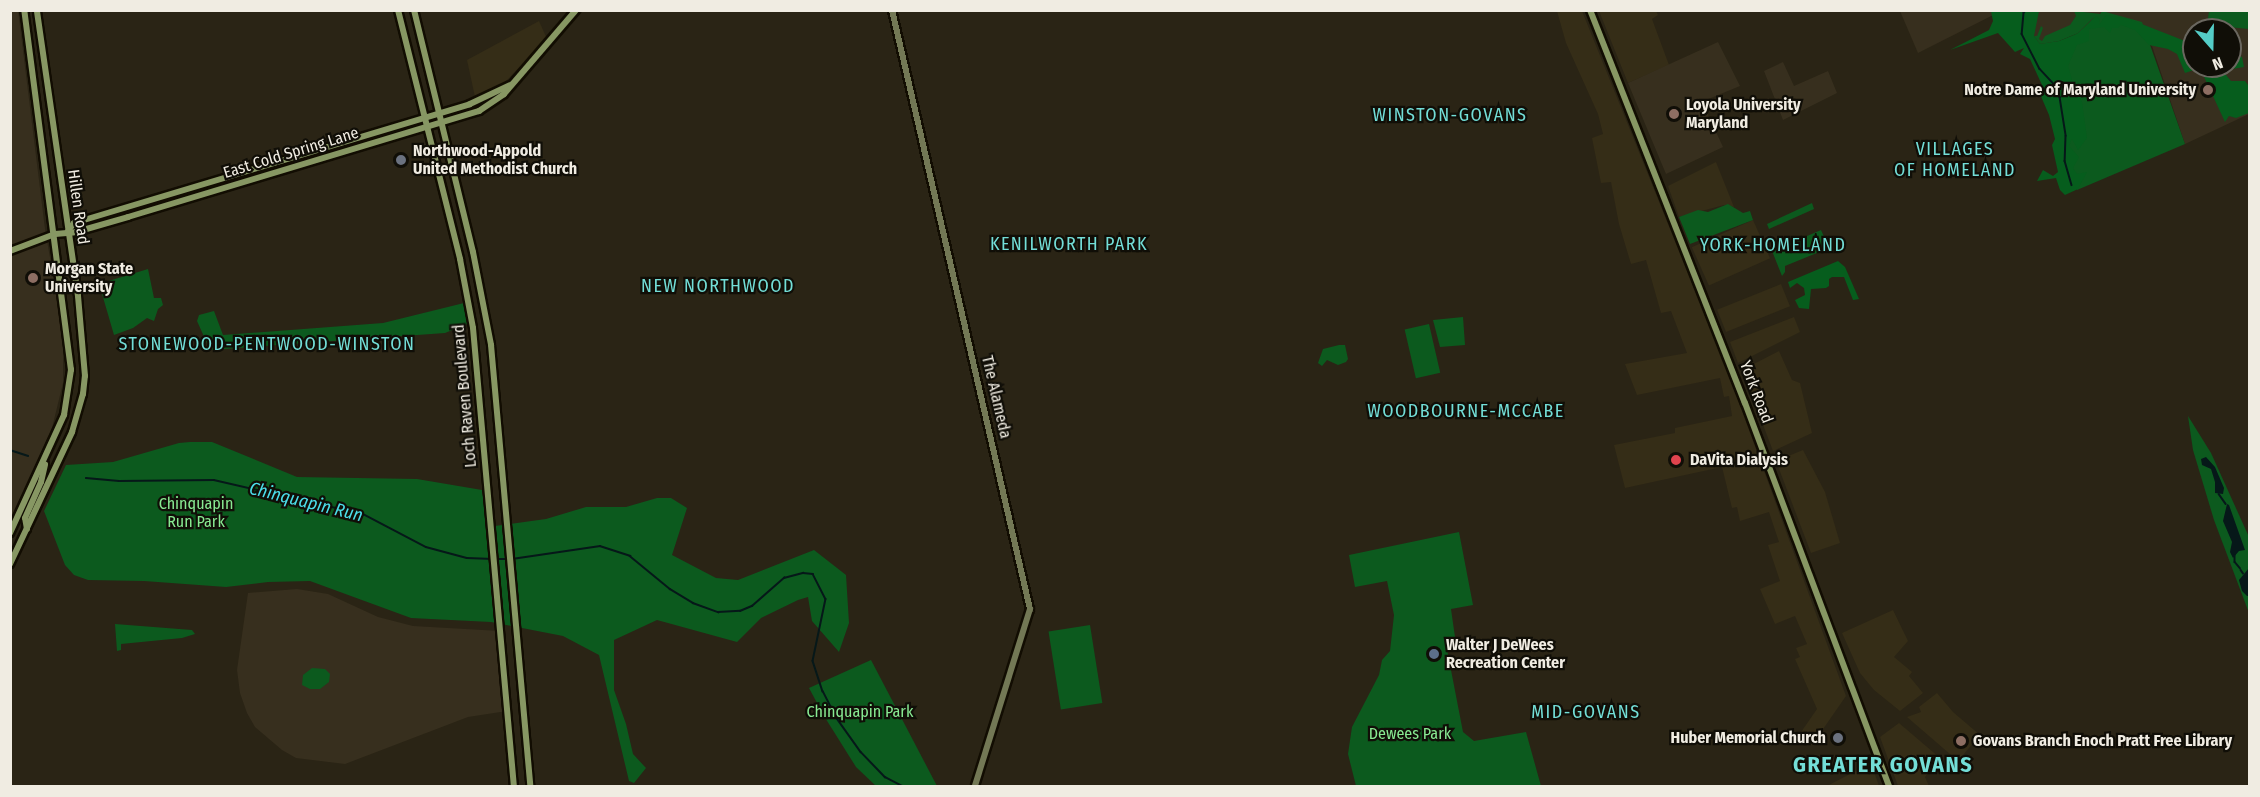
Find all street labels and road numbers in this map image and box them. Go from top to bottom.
street label: East Cold Spring Lane [221,123,361,183]
street label: Hillen Road [63,168,93,246]
street label: Loch Raven Boulevard [449,324,481,468]
street label: The Alameda [977,354,1015,440]
street label: York Road [1735,358,1777,426]

